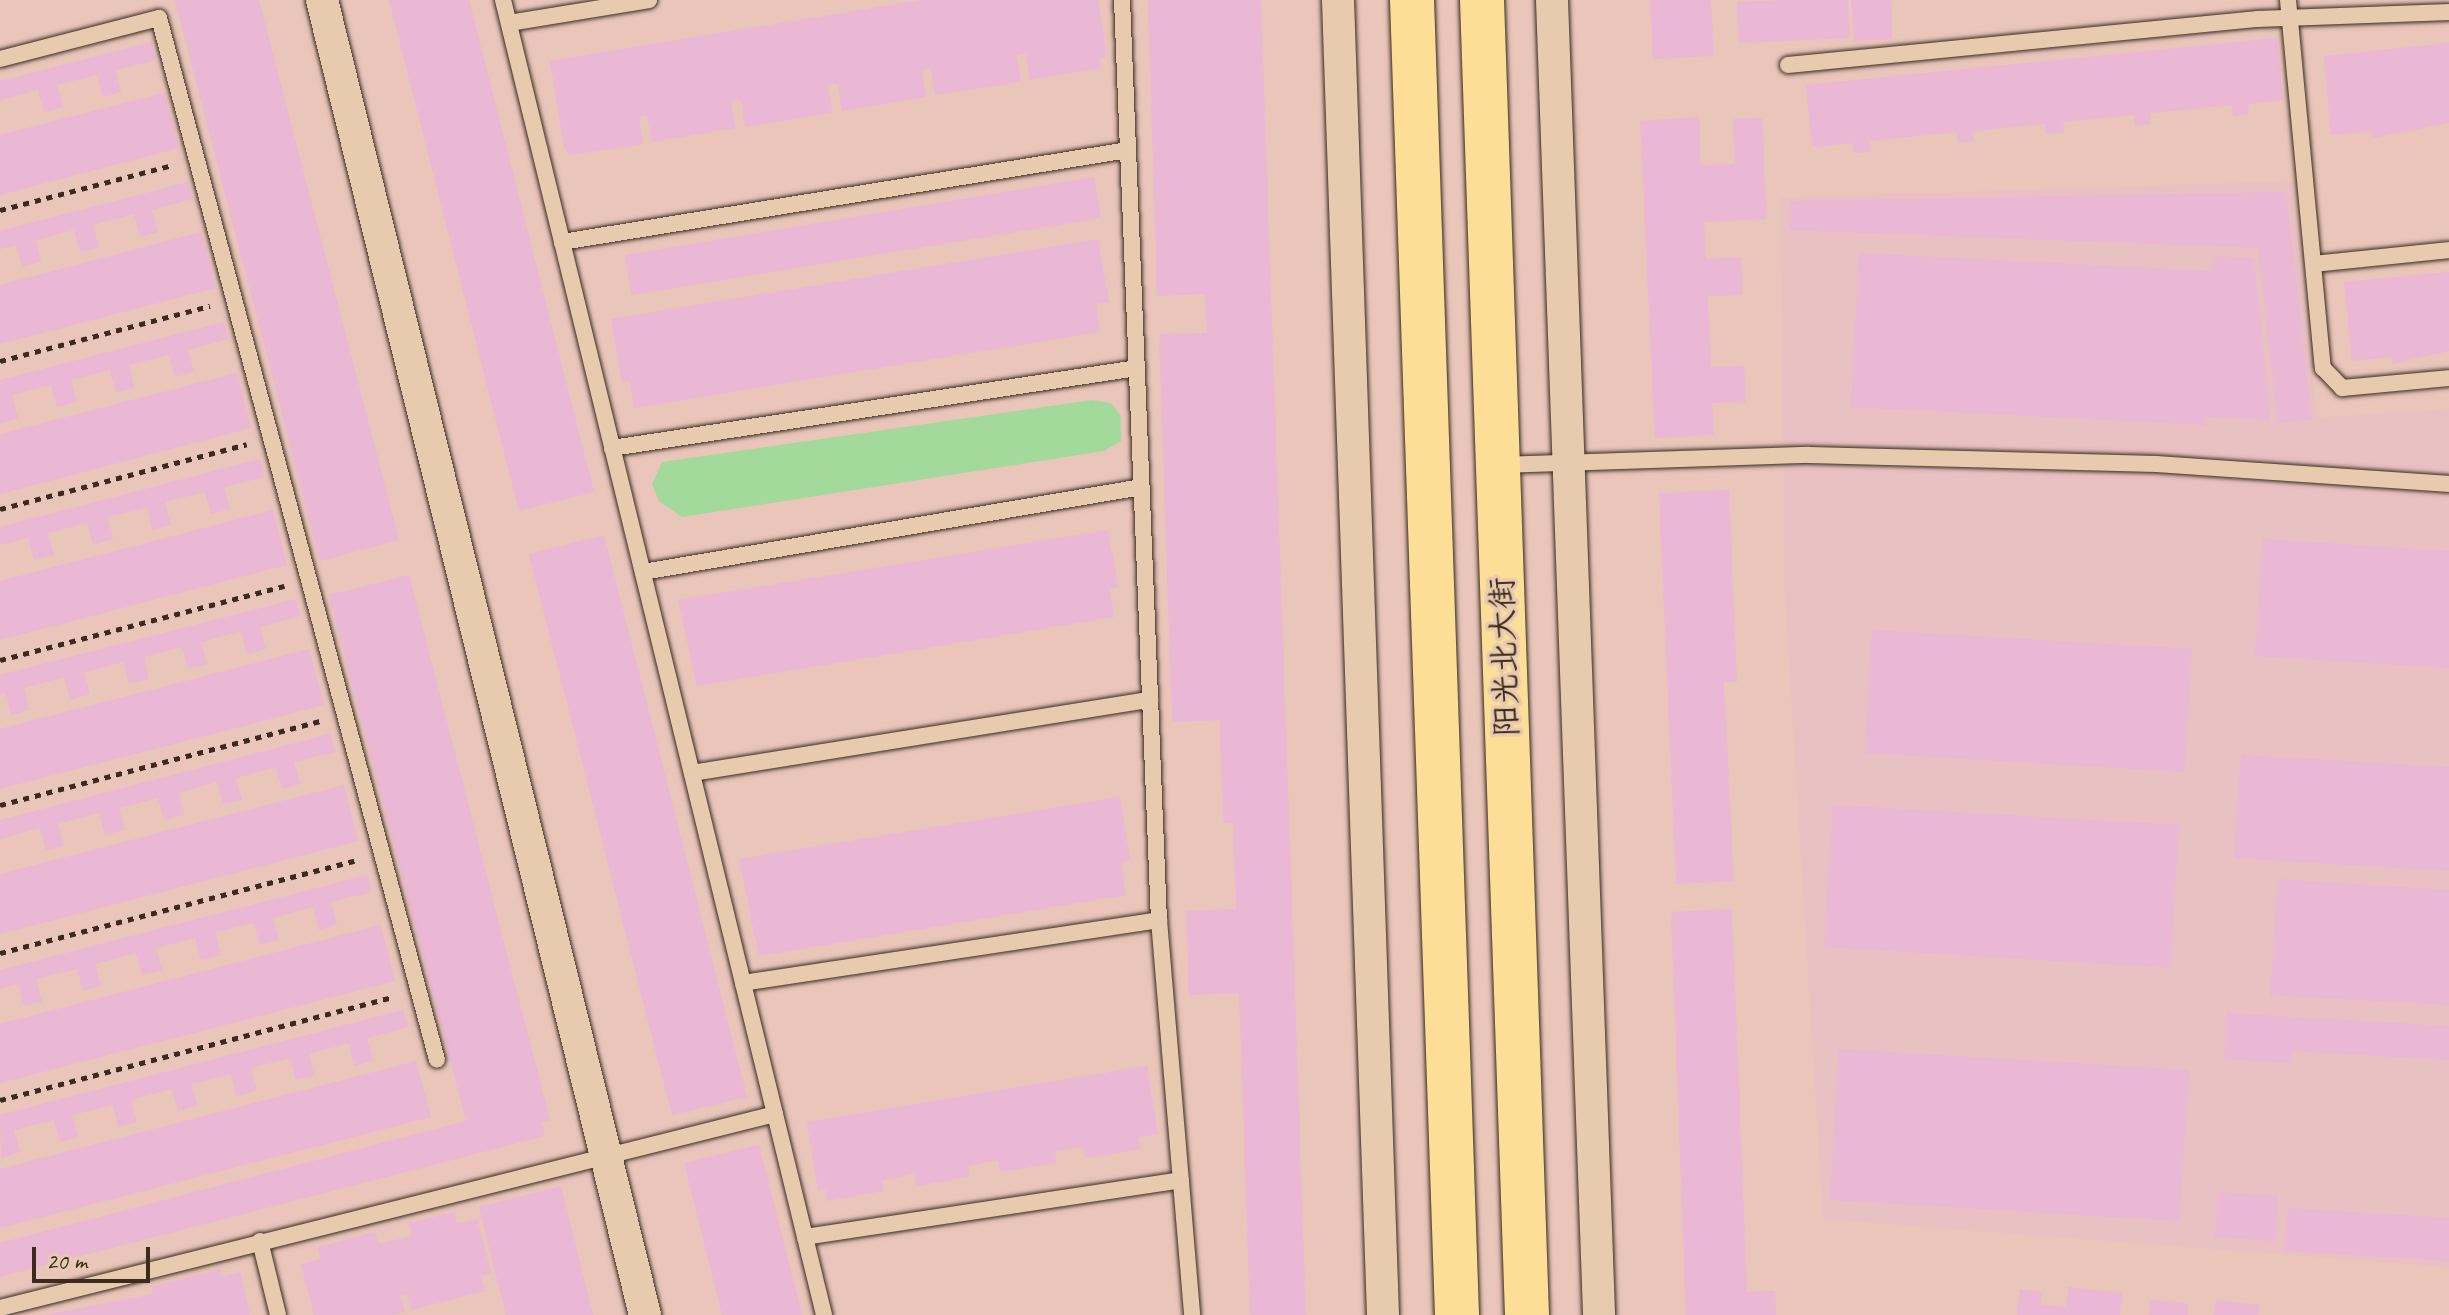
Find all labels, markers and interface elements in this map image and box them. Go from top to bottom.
street label: 阳光北大街 [1483,576,1527,738]
scale bar [36,1231,154,1281]
text: 20 m [46,1246,87,1276]

